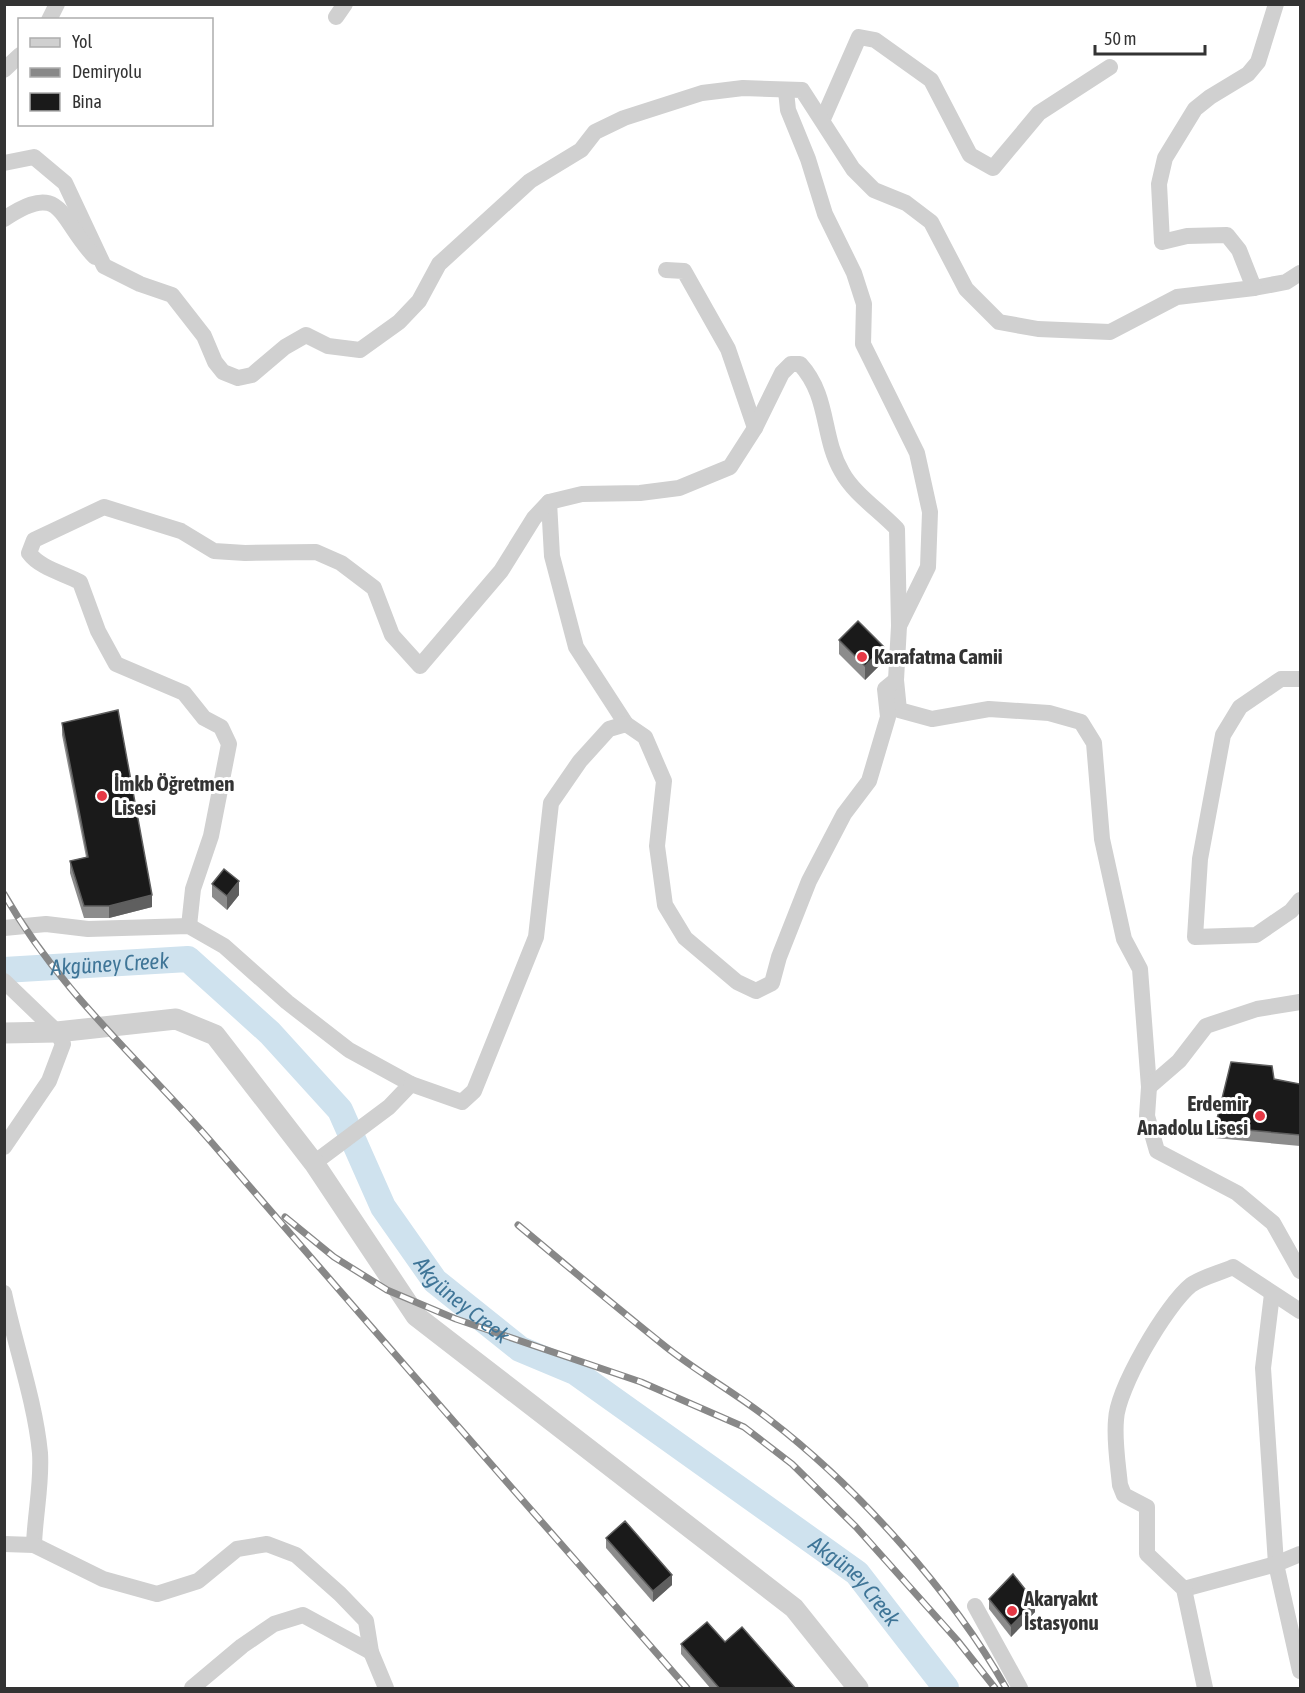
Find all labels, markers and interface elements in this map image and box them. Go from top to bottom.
legend [18,18,213,126]
scale bar [1095,18,1204,56]
text: 50 m [1104,28,1136,49]
text: Yol [72,31,92,52]
text: Demiryolu [72,61,142,82]
text: Bina [72,91,102,112]
place label: Karafatma Camii [874,644,1003,668]
marker: Karafatma Camii [855,650,869,664]
place label: İmkb Öğretmen Lisesi [114,771,234,819]
marker: İmkb Öğretmen Lisesi [95,789,109,803]
water label: Akgüney Creek [49,947,170,980]
place label: Erdemir Anadolu Lisesi [1136,1091,1249,1139]
marker: Erdemir Anadolu Lisesi [1253,1109,1267,1123]
water label: Akgüney Creek [408,1251,515,1349]
water label: Akgüney Creek [803,1530,906,1631]
place label: Akaryakıt İstasyonu [1023,1586,1099,1634]
marker: Akaryakıt İstasyonu [1005,1604,1019,1618]

